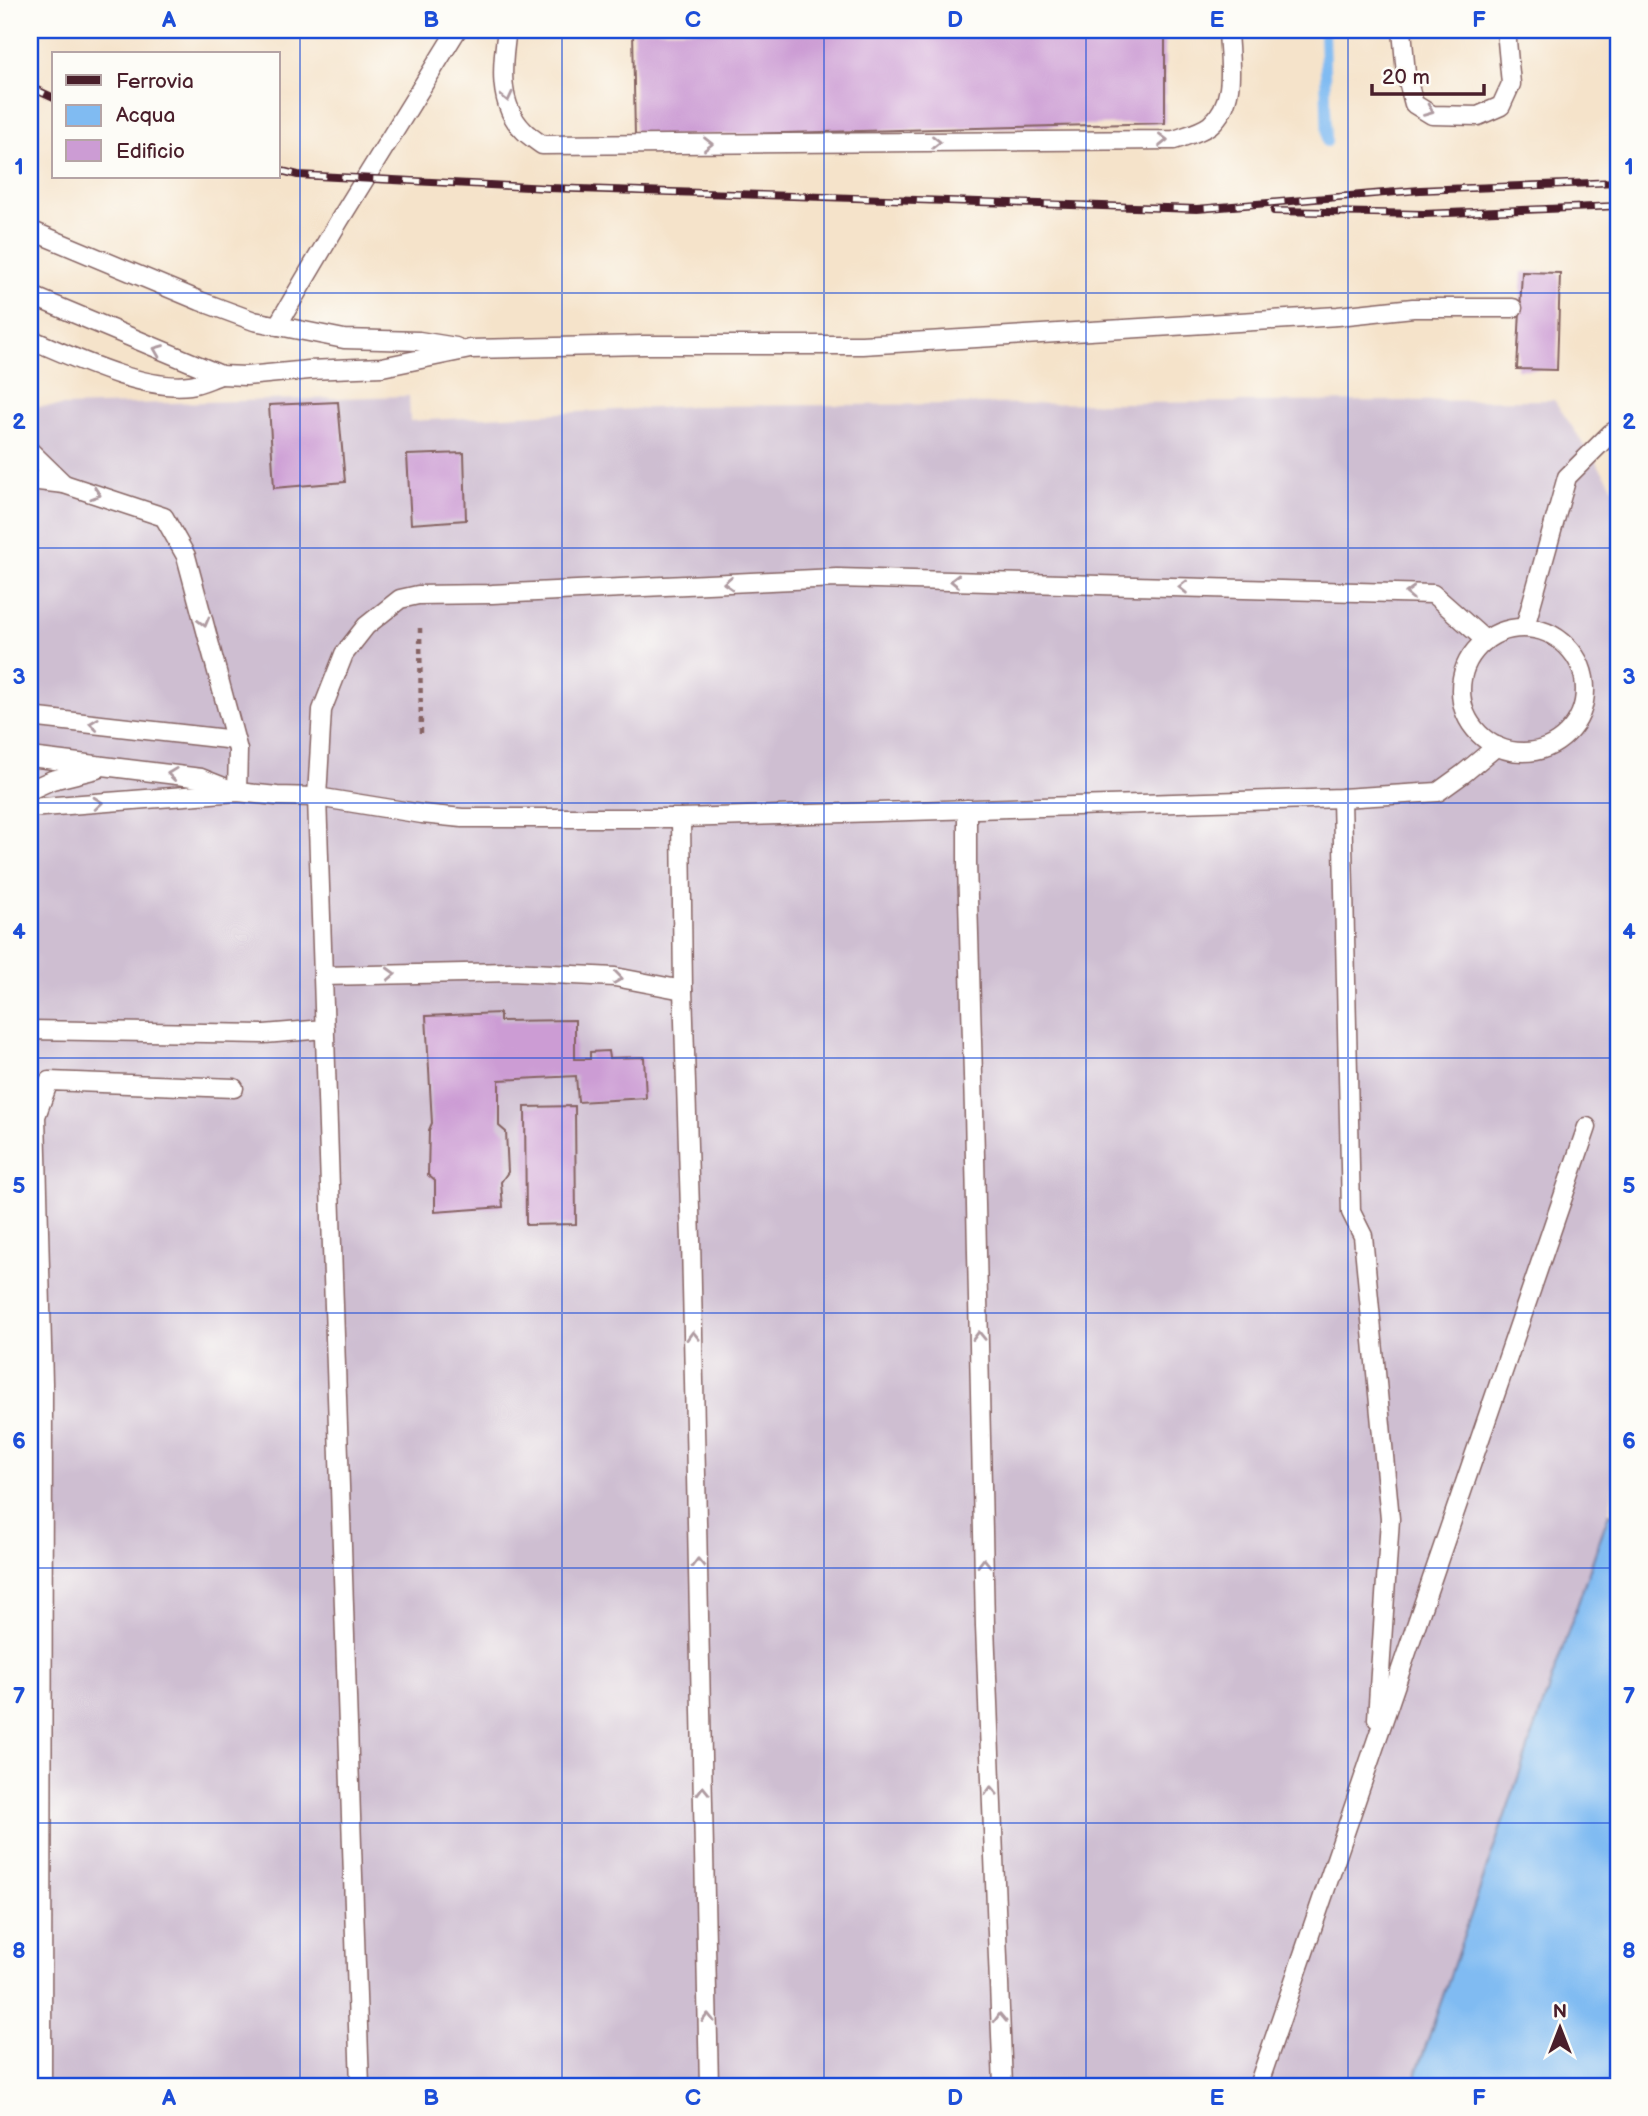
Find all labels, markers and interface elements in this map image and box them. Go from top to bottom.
text: A [161,6,177,34]
text: B [423,6,439,34]
text: C [685,6,701,34]
text: D [947,6,963,34]
text: E [1210,6,1225,34]
text: F [1472,6,1486,34]
legend [52,52,280,178]
scale bar [1372,52,1484,96]
text: 20 m [1382,65,1430,90]
text: Ferrovia [116,69,194,94]
one-way arrow [499,91,514,103]
text: Acqua [116,103,175,128]
one-way arrow [1422,103,1434,117]
one-way arrow [1158,132,1169,148]
one-way arrow [931,134,941,150]
one-way arrow [703,136,714,152]
text: Edificio [116,139,185,164]
text: 1 [14,153,24,181]
text: 1 [1624,153,1634,181]
one-way arrow [152,344,164,358]
text: 2 [12,408,26,436]
text: 2 [1622,408,1636,436]
one-way arrow [90,486,102,501]
one-way arrow [949,573,960,589]
one-way arrow [722,575,733,590]
one-way arrow [1177,579,1188,594]
one-way arrow [1404,586,1415,601]
one-way arrow [195,615,210,627]
text: 3 [12,663,26,691]
text: 3 [1622,663,1636,691]
one-way arrow [88,717,100,732]
one-way arrow [166,767,178,782]
one-way arrow [93,796,104,811]
text: 4 [12,918,26,946]
text: 4 [1622,918,1636,946]
one-way arrow [386,966,397,982]
one-way arrow [612,971,624,986]
text: 5 [12,1172,26,1200]
text: 5 [1622,1172,1636,1200]
one-way arrow [686,1330,701,1341]
one-way arrow [971,1330,987,1341]
text: 6 [12,1427,26,1455]
text: 6 [1622,1427,1636,1455]
one-way arrow [690,1557,706,1568]
one-way arrow [976,1558,992,1568]
text: 7 [13,1682,26,1710]
text: 7 [1623,1682,1636,1710]
one-way arrow [695,1785,711,1795]
one-way arrow [984,1785,999,1796]
text: 8 [12,1937,26,1965]
text: 8 [1622,1937,1636,1965]
north arrow [1526,1994,1596,2064]
text: N [1553,2001,1567,2024]
one-way arrow [700,2012,715,2023]
one-way arrow [993,2012,1008,2023]
text: A [161,2084,177,2112]
text: B [423,2084,439,2112]
text: C [685,2084,701,2112]
text: D [947,2084,963,2112]
text: E [1210,2084,1225,2112]
text: F [1472,2084,1486,2112]

